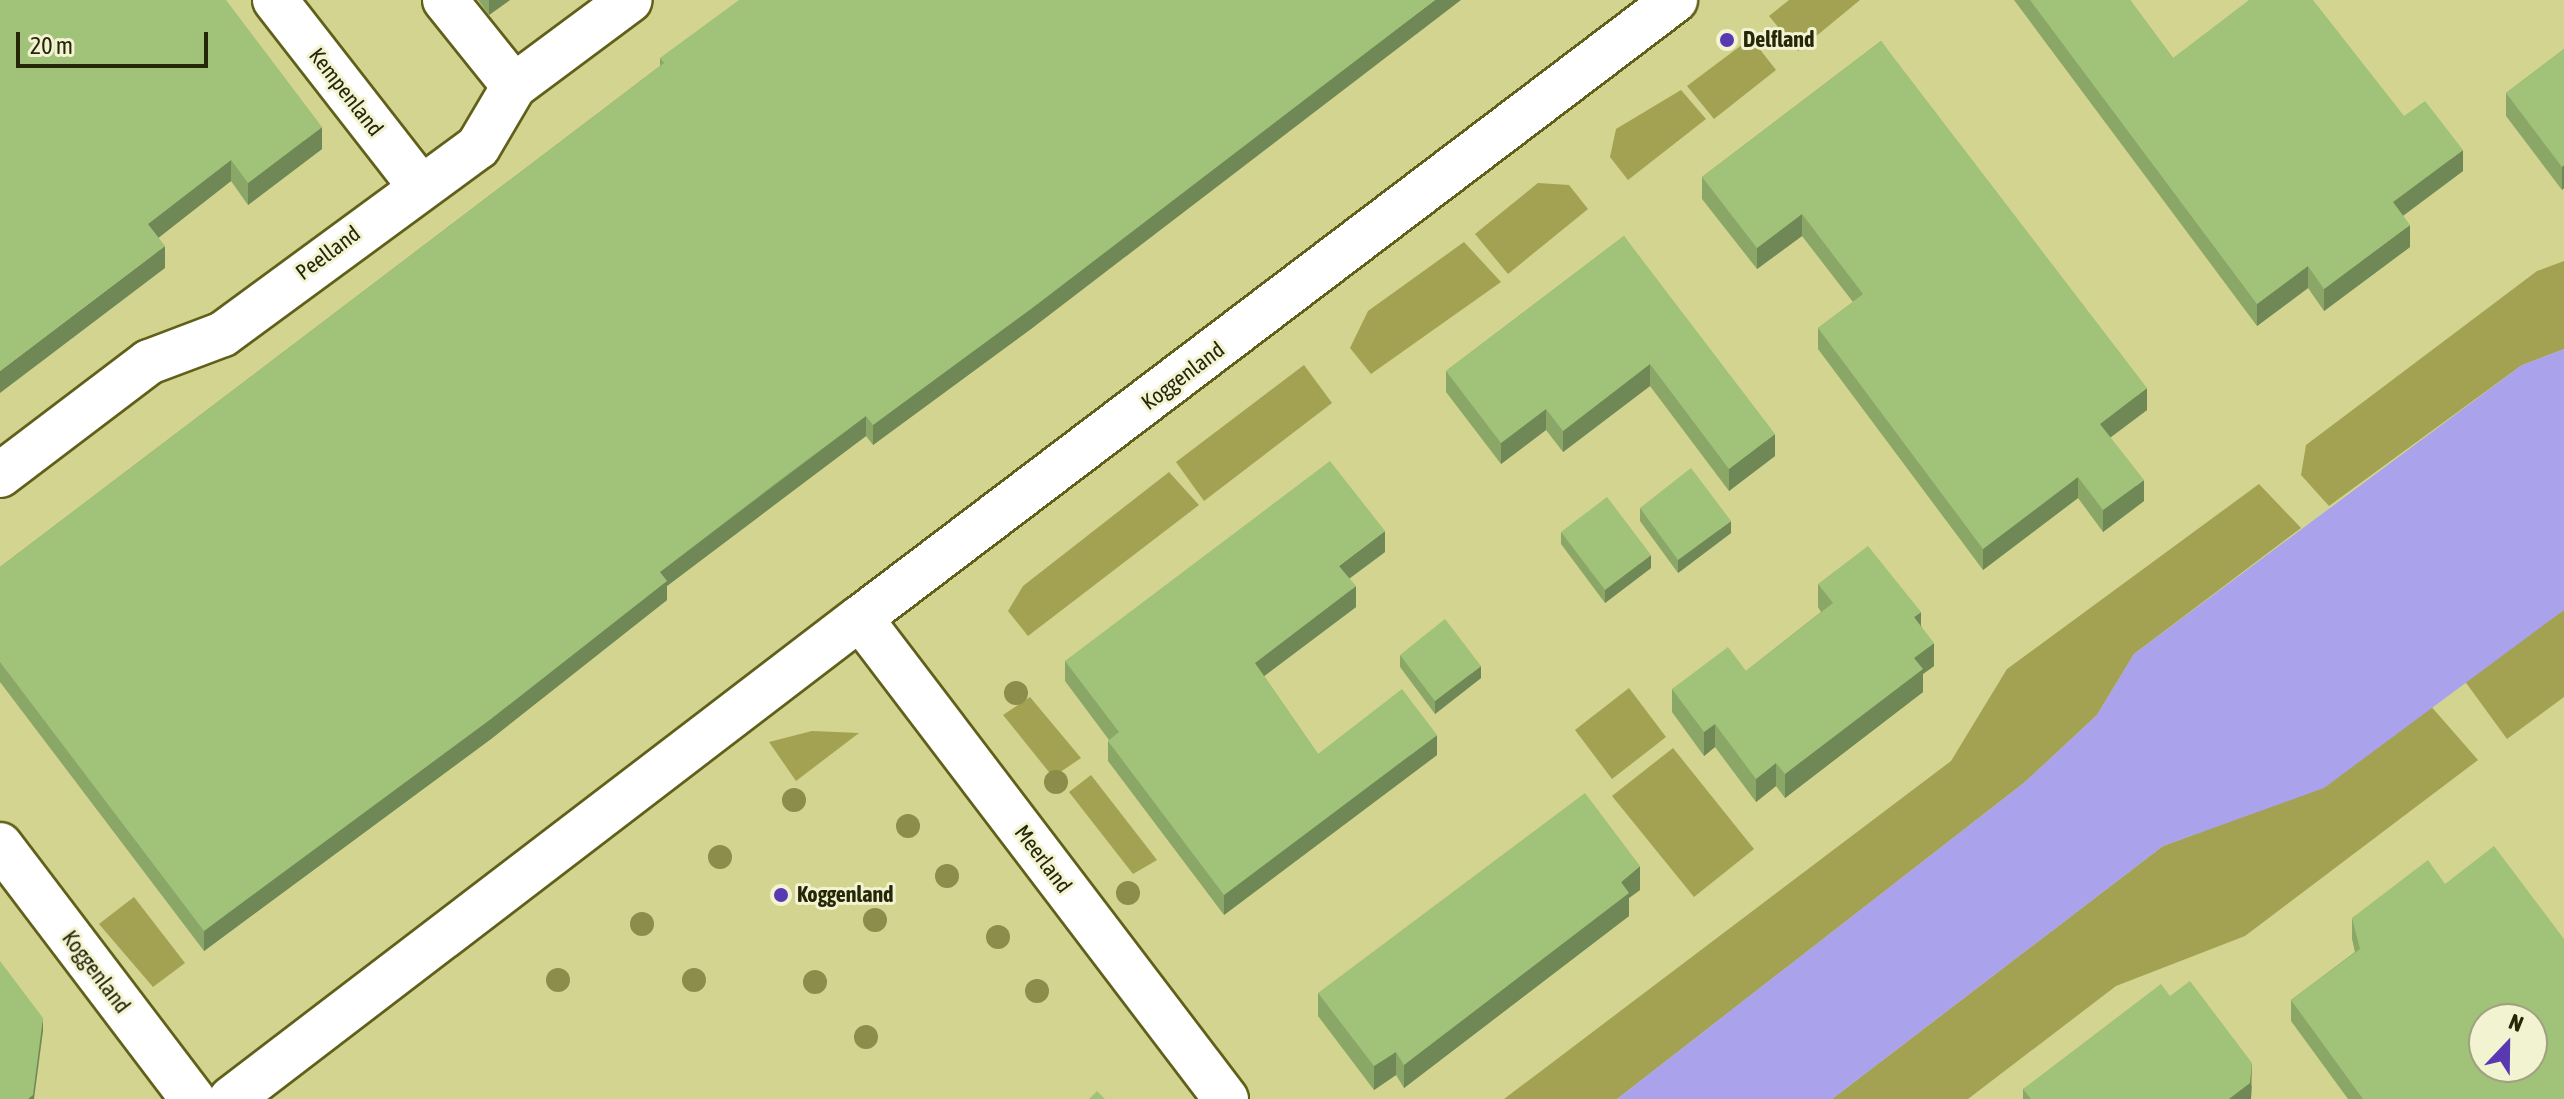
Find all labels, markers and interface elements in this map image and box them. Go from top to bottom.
scale bar [20,16,212,66]
place label: Delfland [1743,27,1814,53]
marker: Delfland [1718,31,1736,49]
text: 20 m [30,32,73,59]
street label: Kempenland [303,43,389,141]
street label: Peelland [291,220,365,286]
street label: Koggenland [1137,336,1229,416]
street label: Meerland [1009,820,1077,898]
place label: Koggenland [797,882,894,908]
marker: Koggenland [772,886,790,904]
street label: Koggenland [56,926,136,1018]
north arrow [2468,1003,2548,1083]
text: N [2505,1008,2527,1037]

